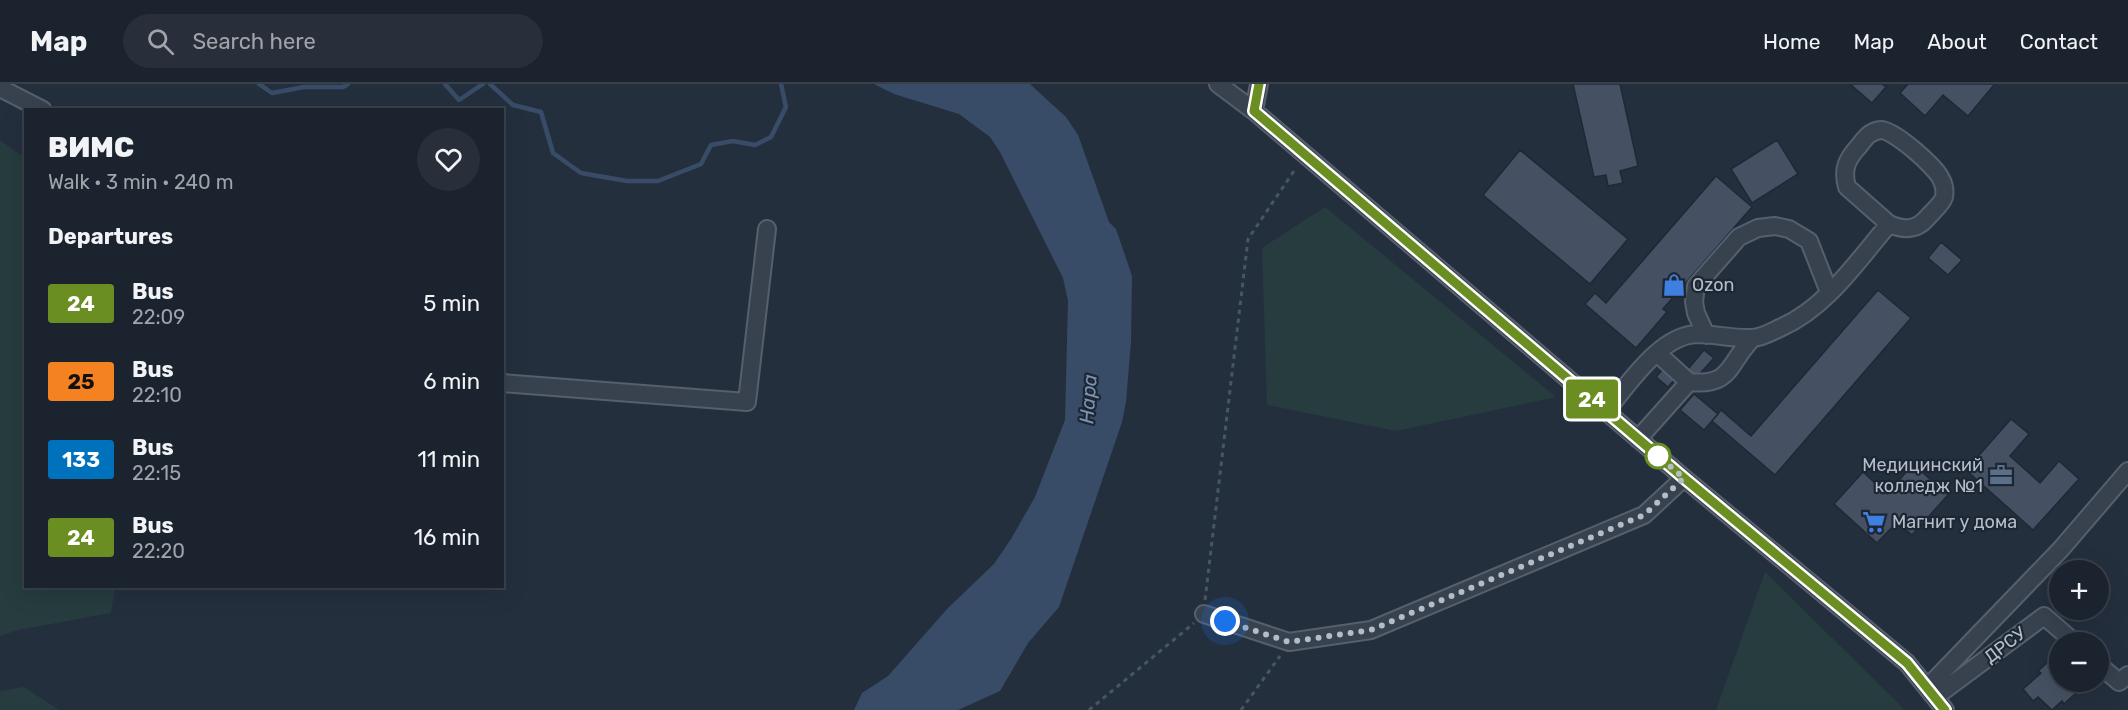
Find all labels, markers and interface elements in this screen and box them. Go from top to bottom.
search box [123,14,543,68]
text: Map [30,25,87,58]
icon: search [144,25,177,58]
text: Search here [192,28,316,55]
text: Home [1763,29,1820,54]
text: Map [1853,29,1894,54]
text: About [1927,29,1987,54]
text: Contact [2020,29,2098,54]
button: heart [417,128,480,191]
text: ВИМС [48,131,134,164]
text: Walk · 3 min · 240 m [48,170,233,194]
text: Departures [48,223,173,250]
shop icon: Ozon [1661,272,1687,298]
place label: Ozon [1692,274,1734,296]
text: Bus [132,278,174,305]
text: 5 min [423,290,480,317]
text: 24 [67,291,95,316]
text: 22:09 [132,305,185,329]
text: Bus [132,356,174,383]
text: 6 min [423,368,480,395]
text: 25 [67,369,95,394]
water label: Нара [1074,373,1102,425]
line badge: 24 [1565,380,1619,418]
text: 22:10 [132,383,182,407]
text: 24 [1578,387,1606,412]
text: Bus [132,434,174,461]
unlabelled marker [1645,443,1671,469]
text: 11 min [418,446,480,473]
text: 133 [62,447,100,472]
place label: Медицинский колледж №1 [1862,454,1983,497]
text: 22:15 [132,461,181,485]
office icon: Медицинский колледж №1 [1988,462,2014,488]
supermarket icon: Магнит у дома [1861,509,1887,535]
place label: Магнит у дома [1892,511,2017,533]
text: Bus [132,512,174,539]
text: 16 min [414,524,480,551]
text: 24 [67,525,95,550]
text: 22:20 [132,539,185,563]
map controls [2049,560,2109,692]
button: + [2049,560,2109,620]
your location [1210,606,1240,636]
street label: ДРСУ [1980,622,2031,668]
button: − [2049,632,2109,692]

